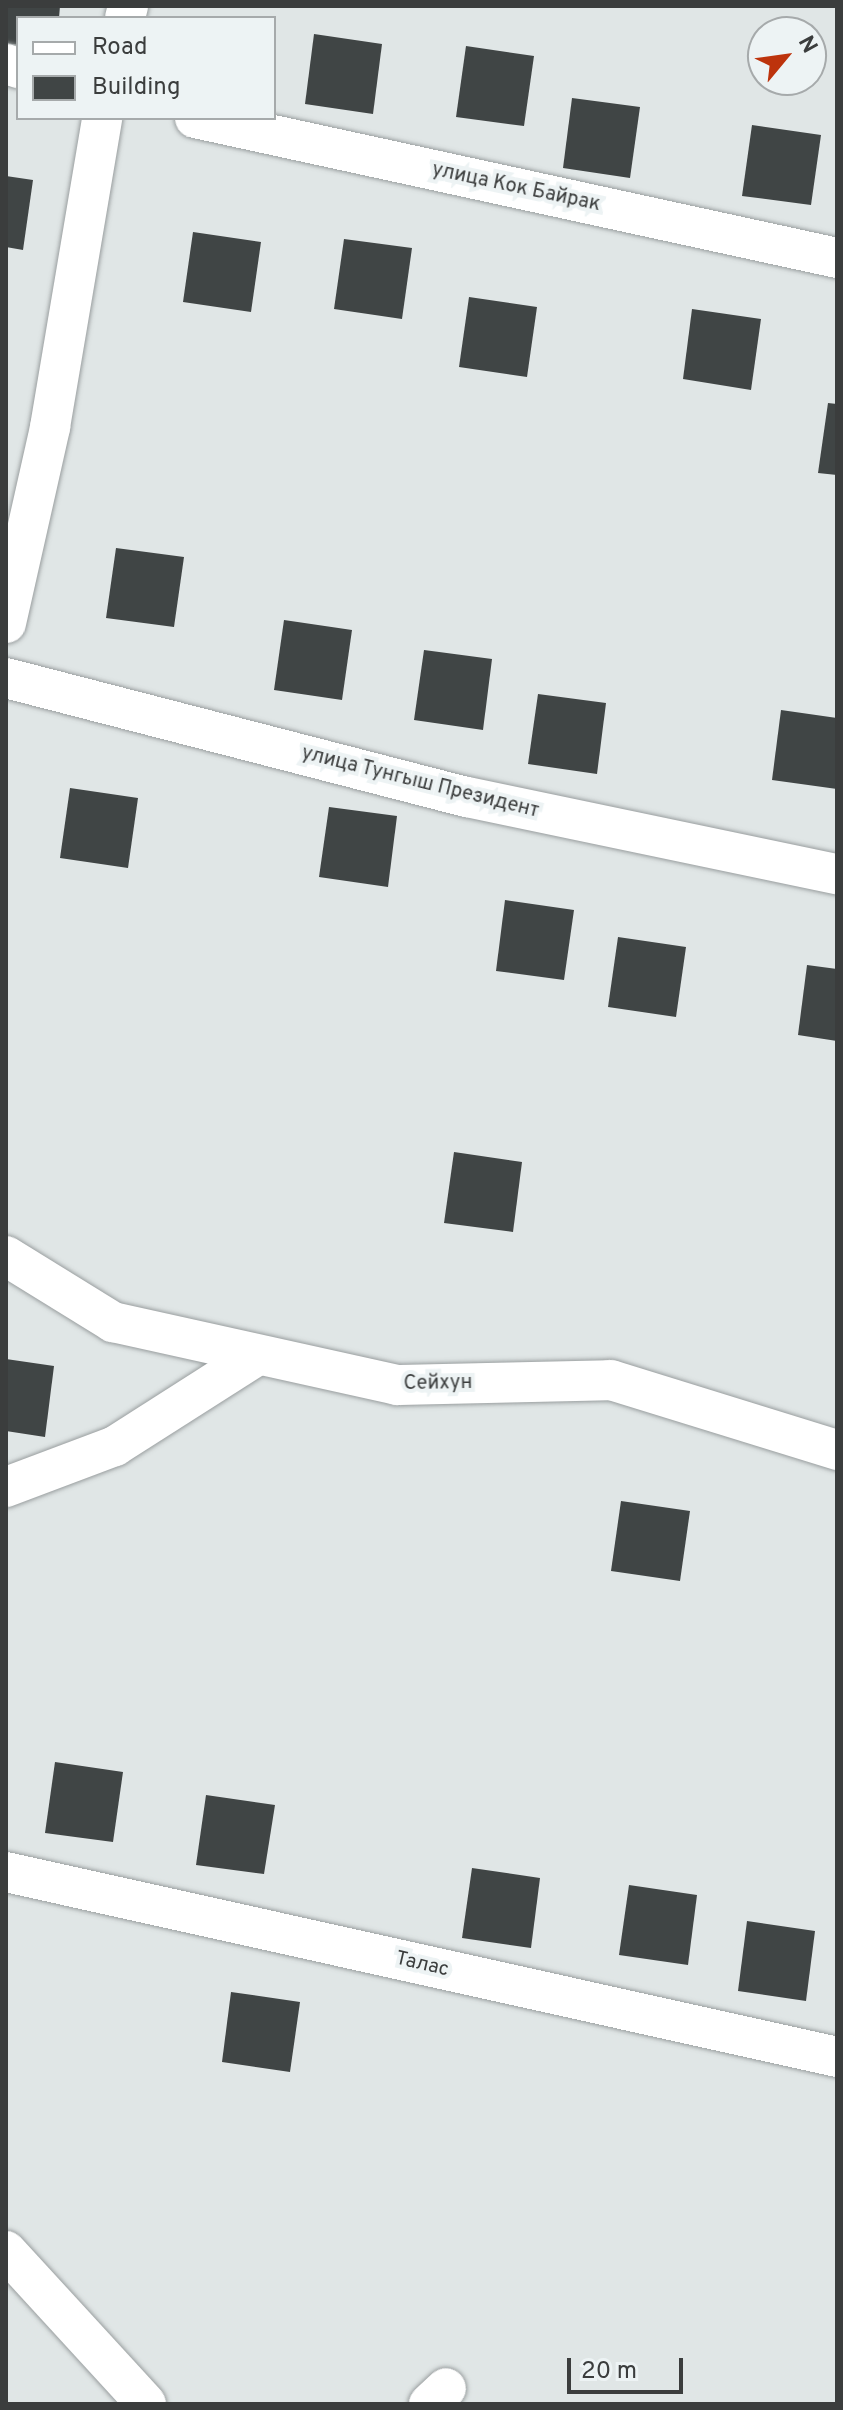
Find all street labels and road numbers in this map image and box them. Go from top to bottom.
street label: улица Кок Байрак [430,158,602,218]
street label: улица Тунгыш Президент [298,742,542,824]
street label: Сейхун [403,1371,473,1397]
street label: Талас [393,1947,451,1983]

